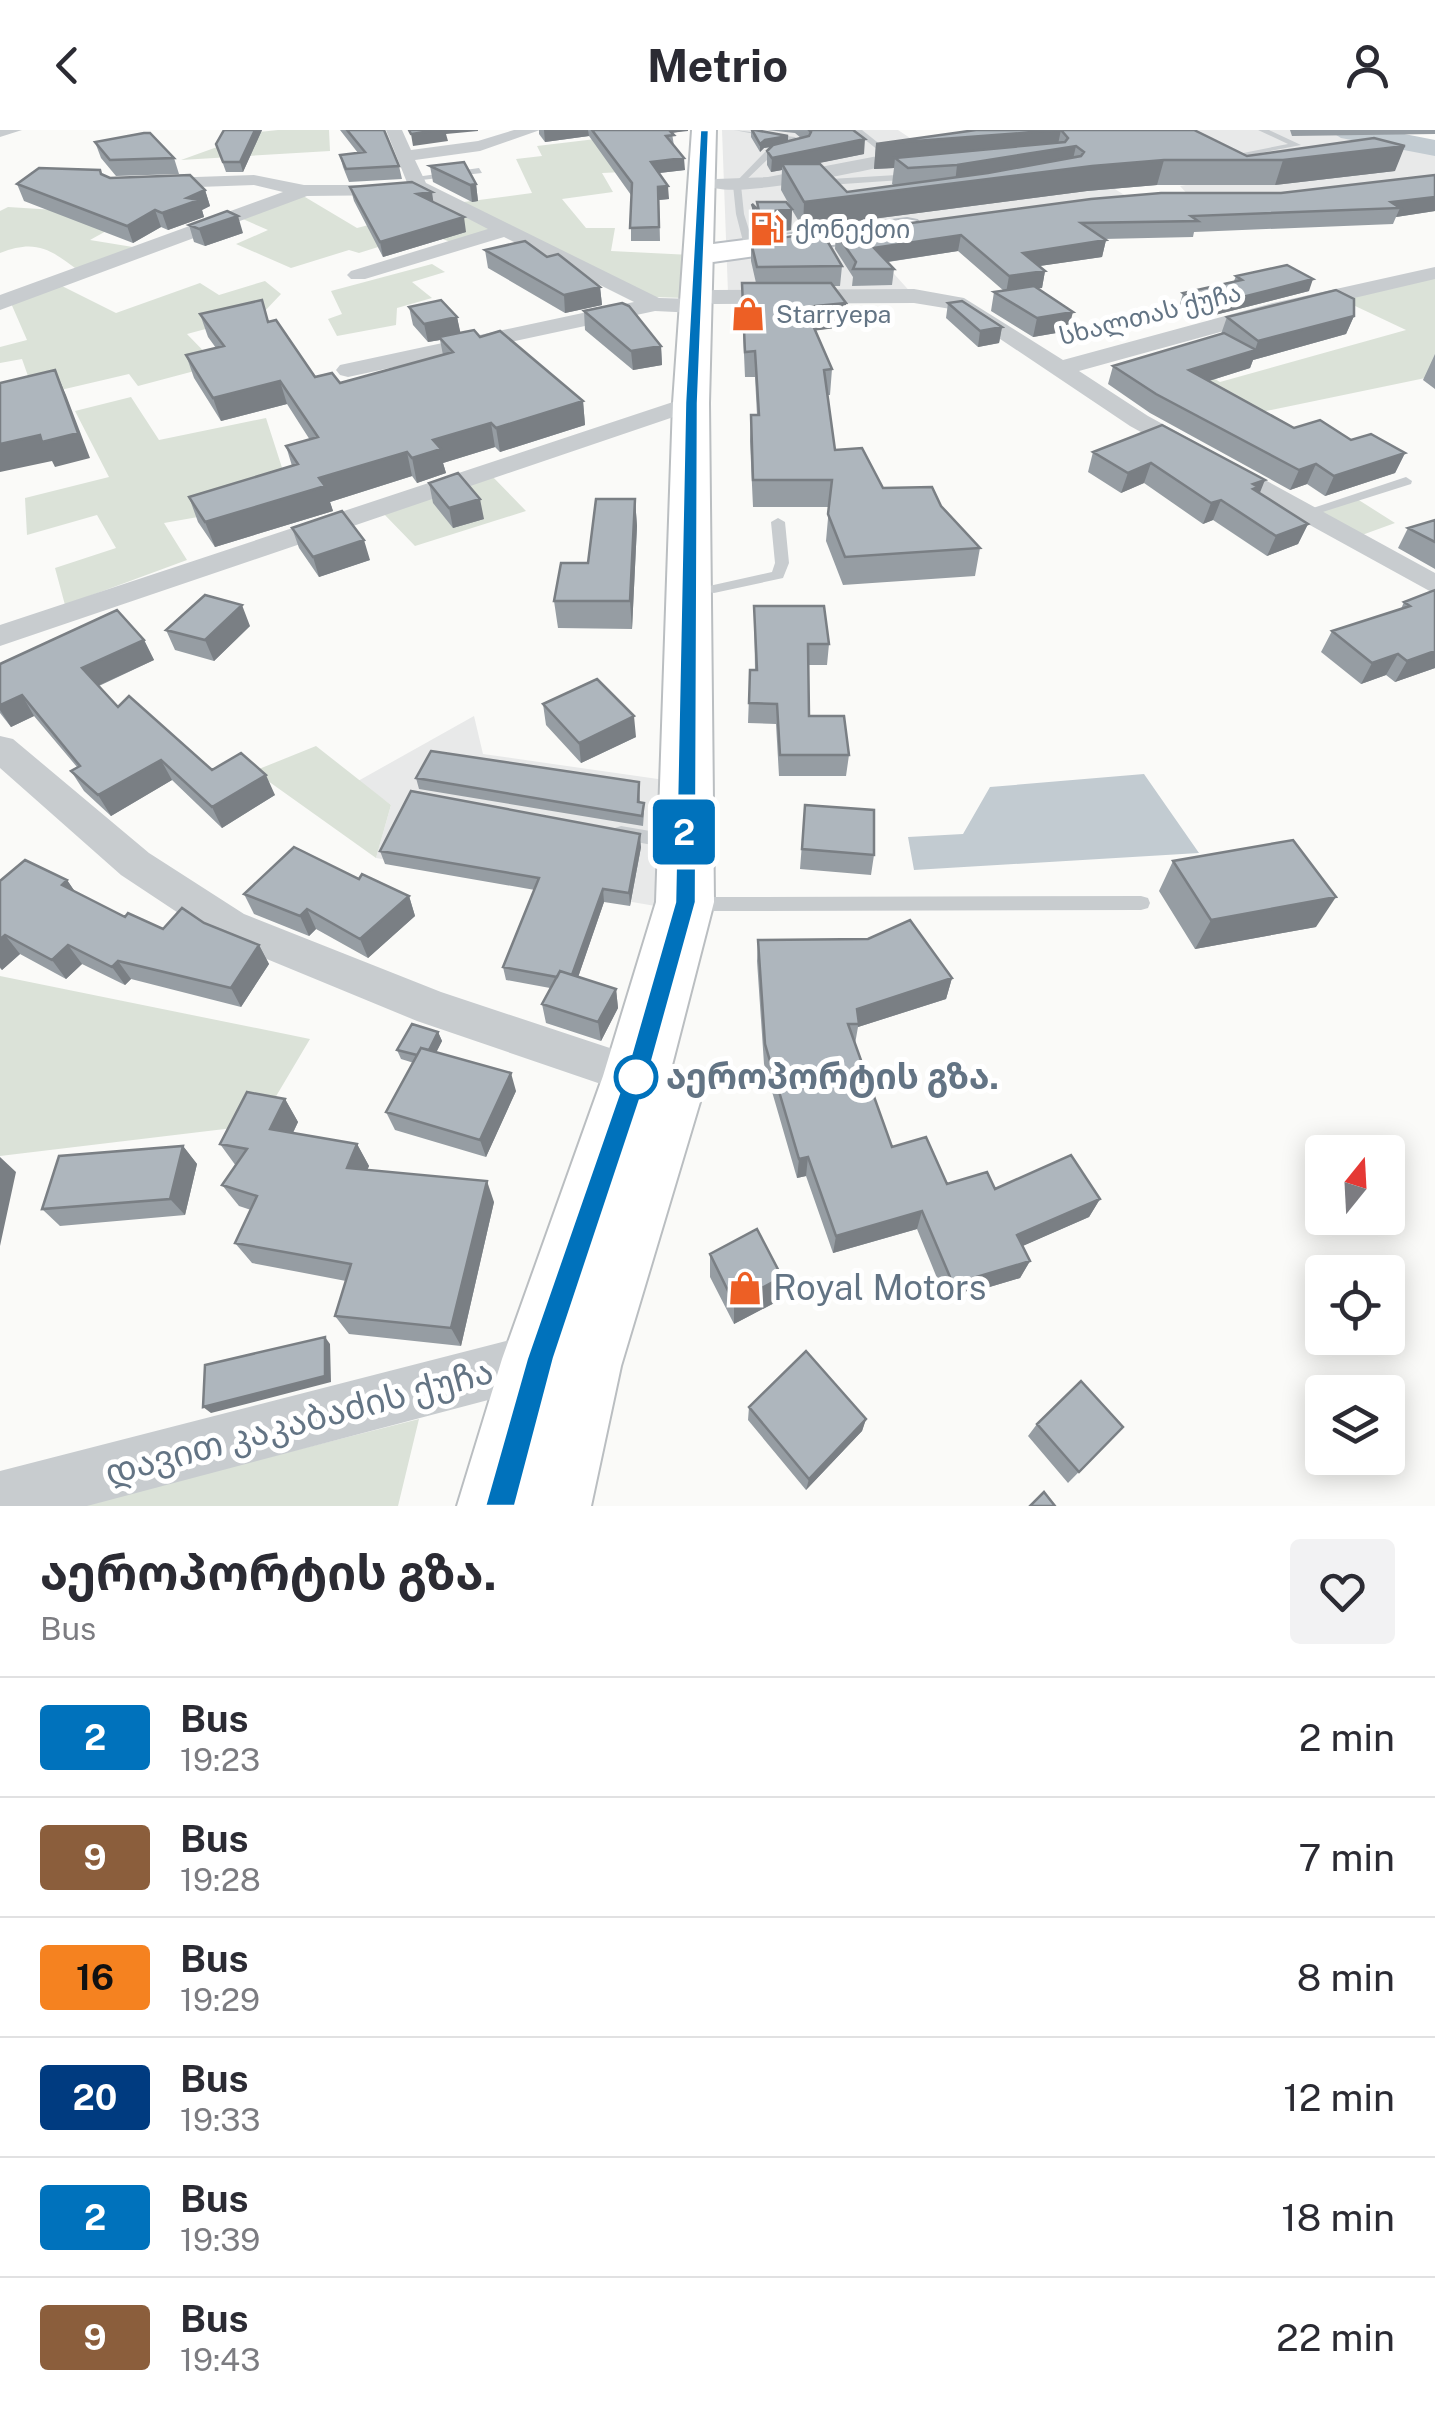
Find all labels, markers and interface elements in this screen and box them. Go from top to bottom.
icon: back [40,38,95,93]
icon: person [1340,38,1395,93]
text: Metrio [647,39,788,92]
fuel station icon: ქონექთი [748,210,786,248]
place label: ქონექთი [795,214,910,244]
street label: სხალთას ქუჩა [1056,277,1244,352]
shop icon: Starryepa [729,295,767,333]
place label: Starryepa [776,299,891,329]
line badge: 2 [652,800,716,864]
text: 2 [673,812,695,853]
marker: აეროპორტის გზა. [615,1056,657,1098]
place label: აეროპორტის გზა. [666,1056,999,1098]
north arrow [1305,1135,1405,1235]
map controls [1305,1135,1405,1475]
button: locate [1305,1255,1405,1355]
place label: Royal Motors [773,1267,986,1308]
shop icon: Royal Motors [726,1269,764,1307]
street label: დავით კაკაბაძის ქუჩა [100,1350,498,1494]
button: layers [1305,1375,1405,1475]
button: heart [1290,1539,1395,1644]
text: აეროპორტის გზა. [40,1544,497,1601]
text: Bus [40,1610,96,1647]
text: Bus [180,1696,249,1741]
text: 2 min [1299,1715,1395,1760]
text: 2 [84,1717,106,1758]
text: 19:23 [180,1741,260,1778]
text: Bus [180,1816,249,1861]
text: 7 min [1298,1835,1395,1880]
text: 9 [83,1837,107,1878]
text: 19:28 [180,1861,261,1898]
text: Bus [180,1936,249,1981]
text: 8 min [1297,1955,1395,2000]
text: 16 [76,1957,114,1998]
text: 19:29 [180,1981,260,2018]
text: Bus [180,2056,249,2101]
text: 12 min [1283,2075,1395,2120]
text: 20 [73,2077,117,2118]
text: 19:33 [180,2101,260,2138]
text: Bus [180,2176,249,2221]
text: 18 min [1281,2195,1395,2240]
text: 2 [84,2197,106,2238]
text: 19:39 [180,2221,260,2258]
text: Bus [180,2296,249,2341]
text: 22 min [1276,2315,1395,2360]
text: 9 [83,2317,107,2358]
text: 19:43 [180,2341,260,2378]

